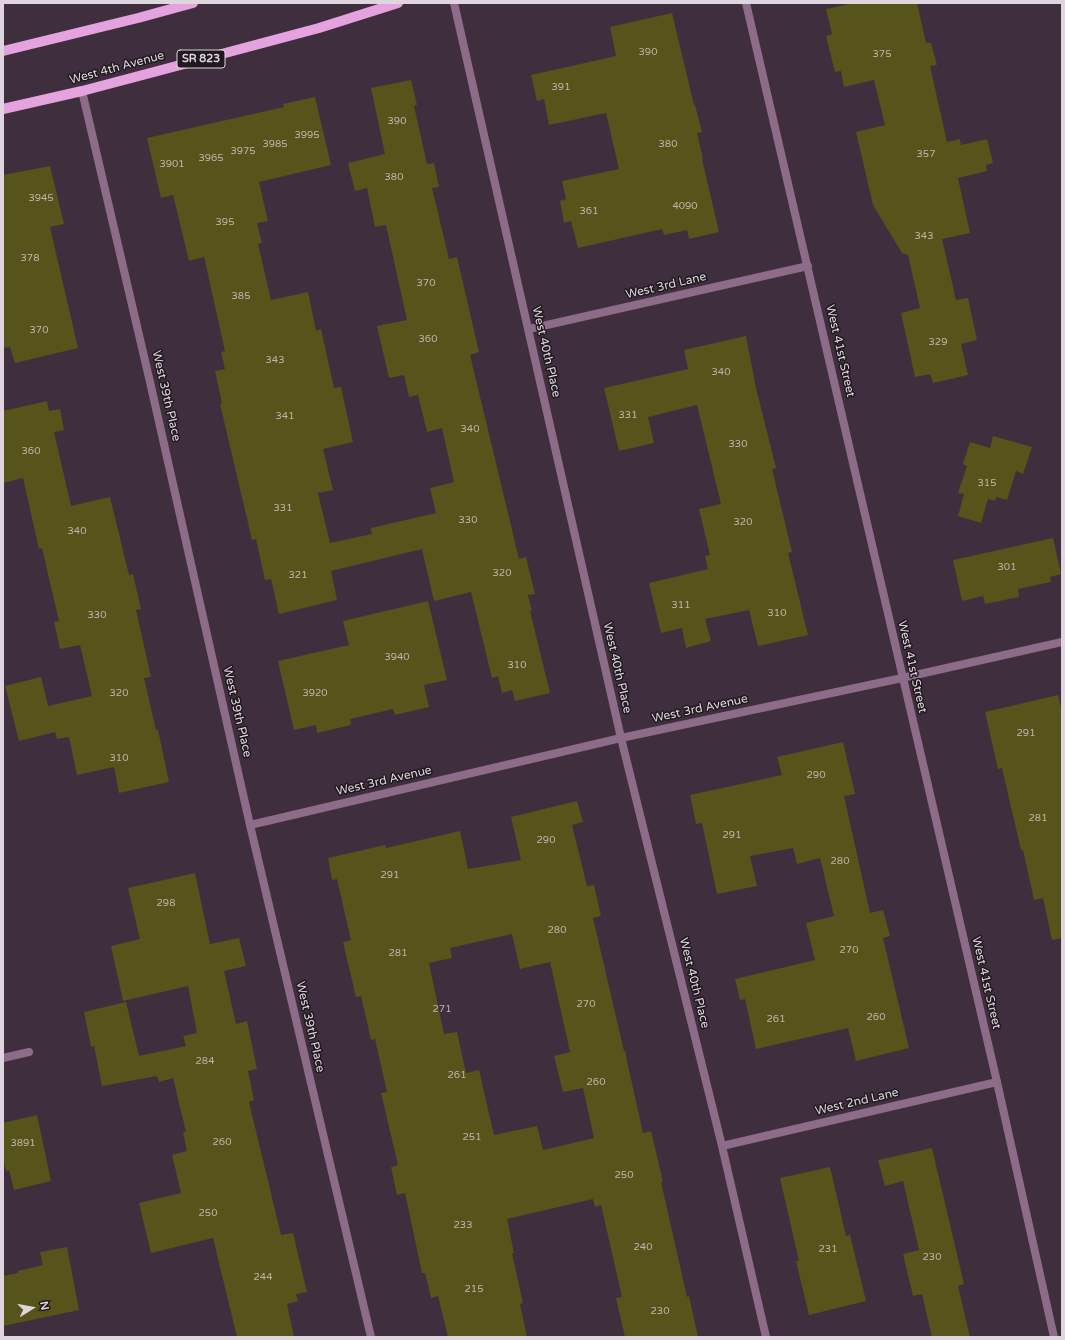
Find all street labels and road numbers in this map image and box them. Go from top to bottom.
street label: West 4th Avenue [68,48,166,88]
road number: SR 823 [177,50,225,68]
street label: West 3rd Lane [624,270,708,302]
street label: West 41st Street [822,303,858,399]
street label: West 40th Place [529,305,563,399]
street label: West 39th Place [149,349,183,443]
street label: West 41st Street [894,619,930,715]
street label: West 40th Place [600,621,634,715]
street label: West 39th Place [220,665,254,759]
street label: West 3rd Avenue [651,692,749,726]
street label: West 3rd Avenue [335,763,433,799]
street label: West 41st Street [968,935,1004,1031]
street label: West 40th Place [676,936,712,1030]
street label: West 39th Place [293,980,327,1074]
street label: West 2nd Lane [814,1085,900,1119]

